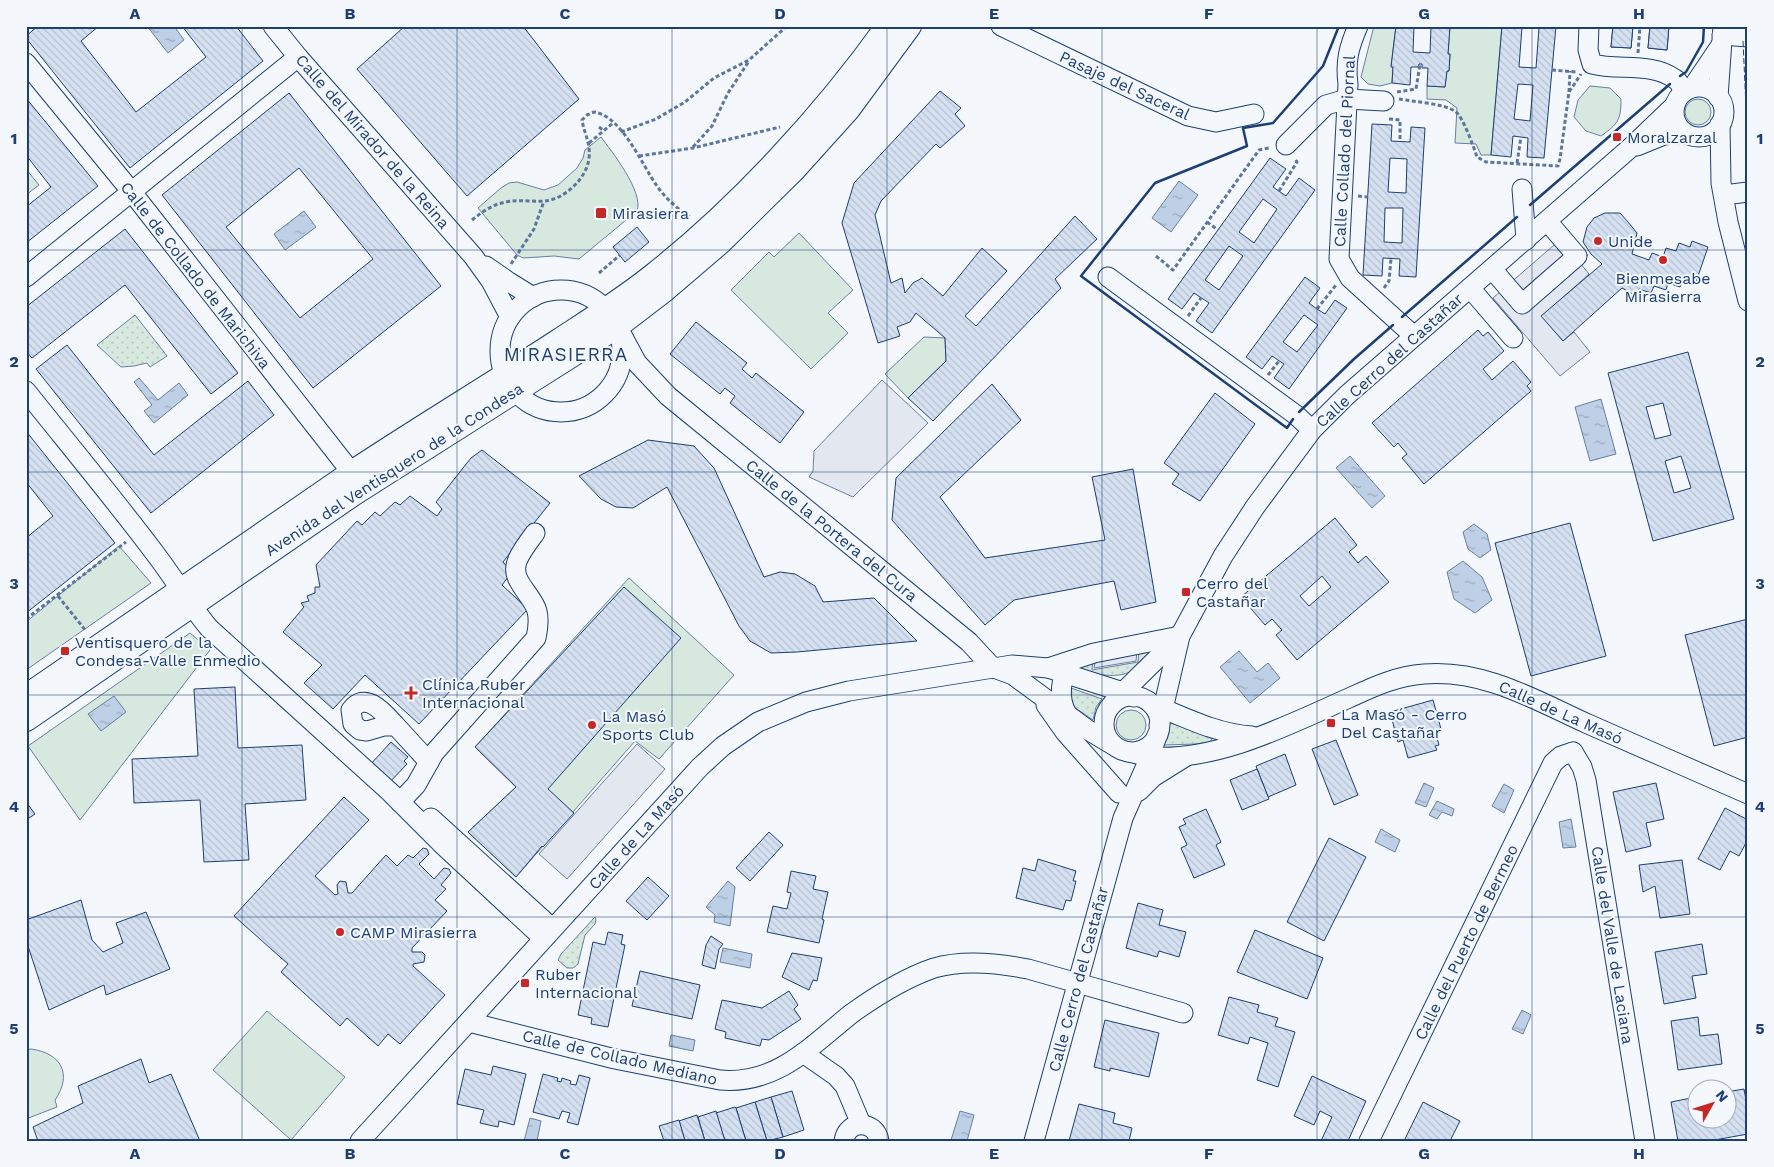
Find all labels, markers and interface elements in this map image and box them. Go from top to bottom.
text: A [130,4,141,23]
text: B [345,4,356,23]
text: C [560,4,571,23]
text: D [774,4,786,23]
text: E [989,4,999,23]
text: F [1204,4,1214,23]
text: G [1418,4,1430,23]
text: H [1633,4,1645,23]
street label: Pasaje del Saceral [1056,47,1193,124]
street label: Calle del Mirador de la Reina [292,50,453,232]
street label: Calle Collado del Piornal [1330,55,1359,247]
place label: Moralzarzal [1627,128,1717,147]
text: 1 [11,129,17,148]
text: 1 [1757,129,1763,148]
marker: Moralzarzal [1611,131,1623,143]
street label: Calle de Collado de Marichiva [117,178,275,373]
place label: Mirasierra [612,204,689,223]
marker: Mirasierra [594,206,608,220]
place label: Unide [1608,232,1653,251]
marker: Unide [1592,235,1604,247]
marker: Bienmesabe Mirasierra [1657,254,1669,266]
place label: Bienmesabe Mirasierra [1615,269,1711,306]
street label: Calle Cerro del Castañar [1312,289,1467,431]
district label: MIRASIERRA [504,343,628,366]
text: 2 [9,352,19,371]
text: 2 [1755,352,1765,371]
street label: Avenida del Ventisquero de la Condesa [262,379,527,560]
street label: Calle de la Portera del Cura [742,455,921,605]
text: 3 [9,574,19,593]
place label: Cerro del Castañar [1196,574,1268,611]
text: 3 [1755,574,1765,593]
marker: Cerro del Castañar [1180,586,1192,598]
place label: Ventisquero de la Condesa-Valle Enmedio [75,633,261,670]
marker: Ventisquero de la Condesa-Valle Enmedio [59,645,71,657]
place label: Clínica Ruber Internacional [422,675,526,712]
street label: Calle de La Masó [1496,677,1626,748]
marker: Clínica Ruber Internacional [404,686,418,700]
place label: La Masó - Cerro Del Castañar [1341,705,1467,742]
place label: La Masó Sports Club [602,707,694,744]
marker: La Masó - Cerro Del Castañar [1325,717,1337,729]
marker: La Masó Sports Club [586,719,598,731]
street label: Calle de La Masó [585,781,688,893]
text: 4 [9,797,19,816]
text: 4 [1755,797,1765,816]
street label: Calle del Puerto de Bermeo [1411,841,1522,1043]
street label: Calle del Valle de Laciana [1587,845,1638,1046]
street label: Calle Cerro del Castañar [1045,884,1113,1074]
place label: CAMP Mirasierra [350,923,477,942]
marker: CAMP Mirasierra [334,926,346,938]
place label: Ruber Internacional [535,965,638,1002]
marker: Ruber Internacional [519,977,531,989]
text: 5 [9,1019,19,1038]
text: 5 [1755,1019,1765,1038]
street label: Calle de Collado Mediano [521,1026,719,1089]
north arrow [1686,1080,1736,1130]
text: N [1713,1087,1732,1105]
text: A [130,1144,141,1163]
text: B [345,1144,356,1163]
text: C [560,1144,571,1163]
text: D [774,1144,786,1163]
text: E [989,1144,999,1163]
text: F [1204,1144,1214,1163]
text: G [1418,1144,1430,1163]
text: H [1633,1144,1645,1163]

